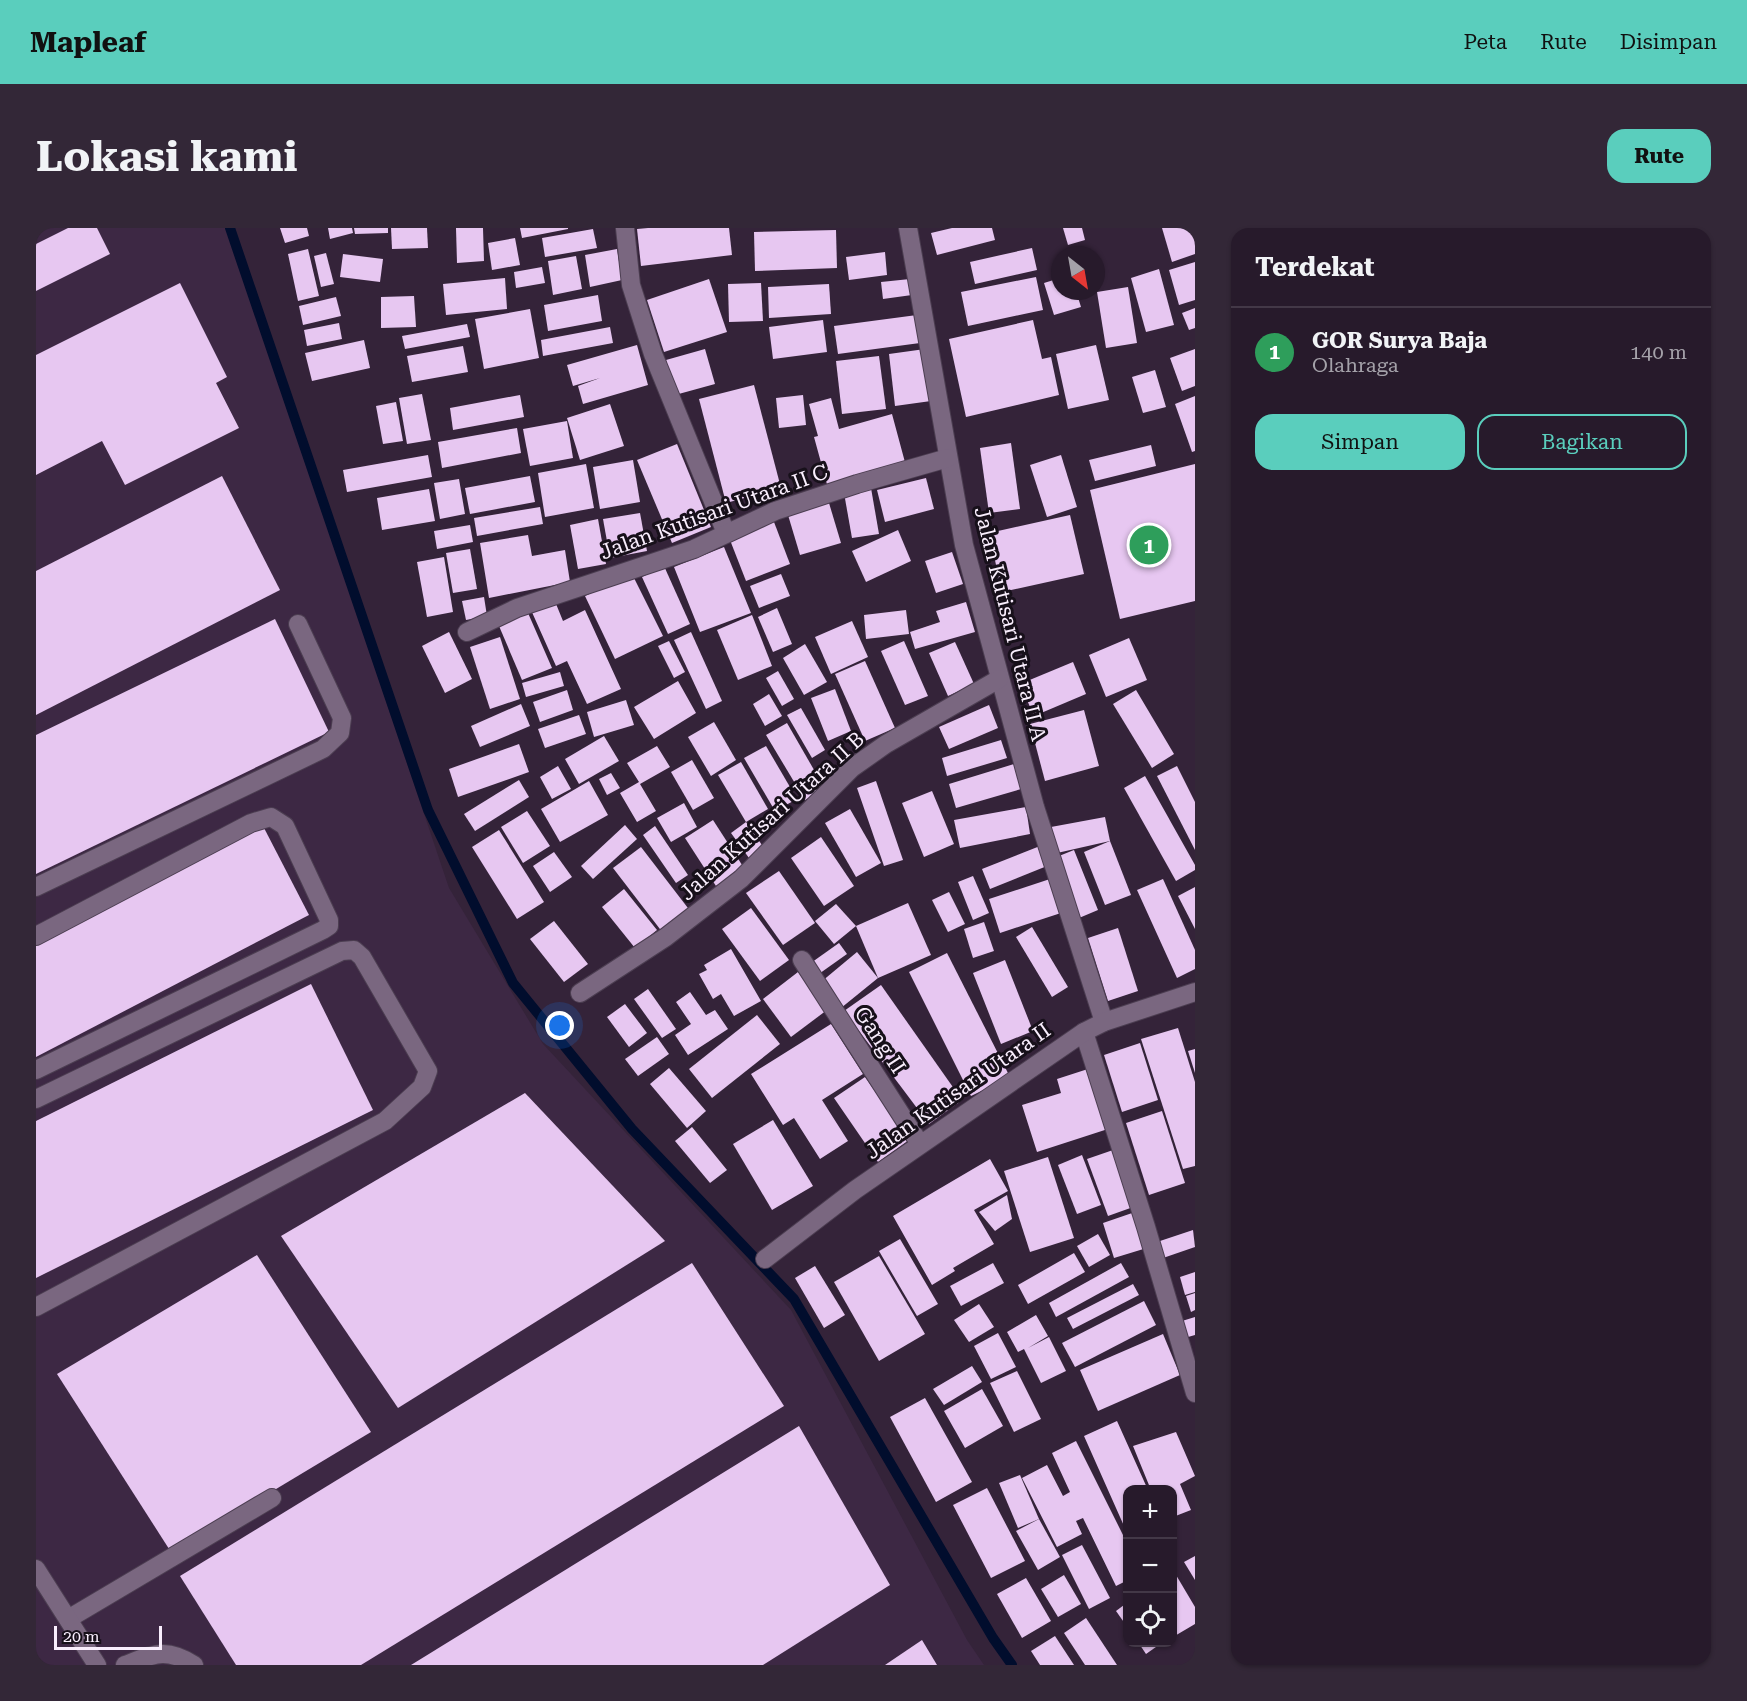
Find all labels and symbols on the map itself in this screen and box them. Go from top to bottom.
north arrow [1051,246,1105,300]
street label: Jalan Kutisari Utara II C [597,460,831,564]
street label: Jalan Kutisari Utara II A [969,504,1051,744]
pin: 1 [1130,522,1168,568]
street label: Jalan Kutisari Utara II B [675,727,869,905]
street label: Gang II [850,1002,910,1078]
your location [545,1011,574,1040]
street label: Jalan Kutisari Utara II [861,1018,1055,1164]
scale bar [54,1623,162,1650]

